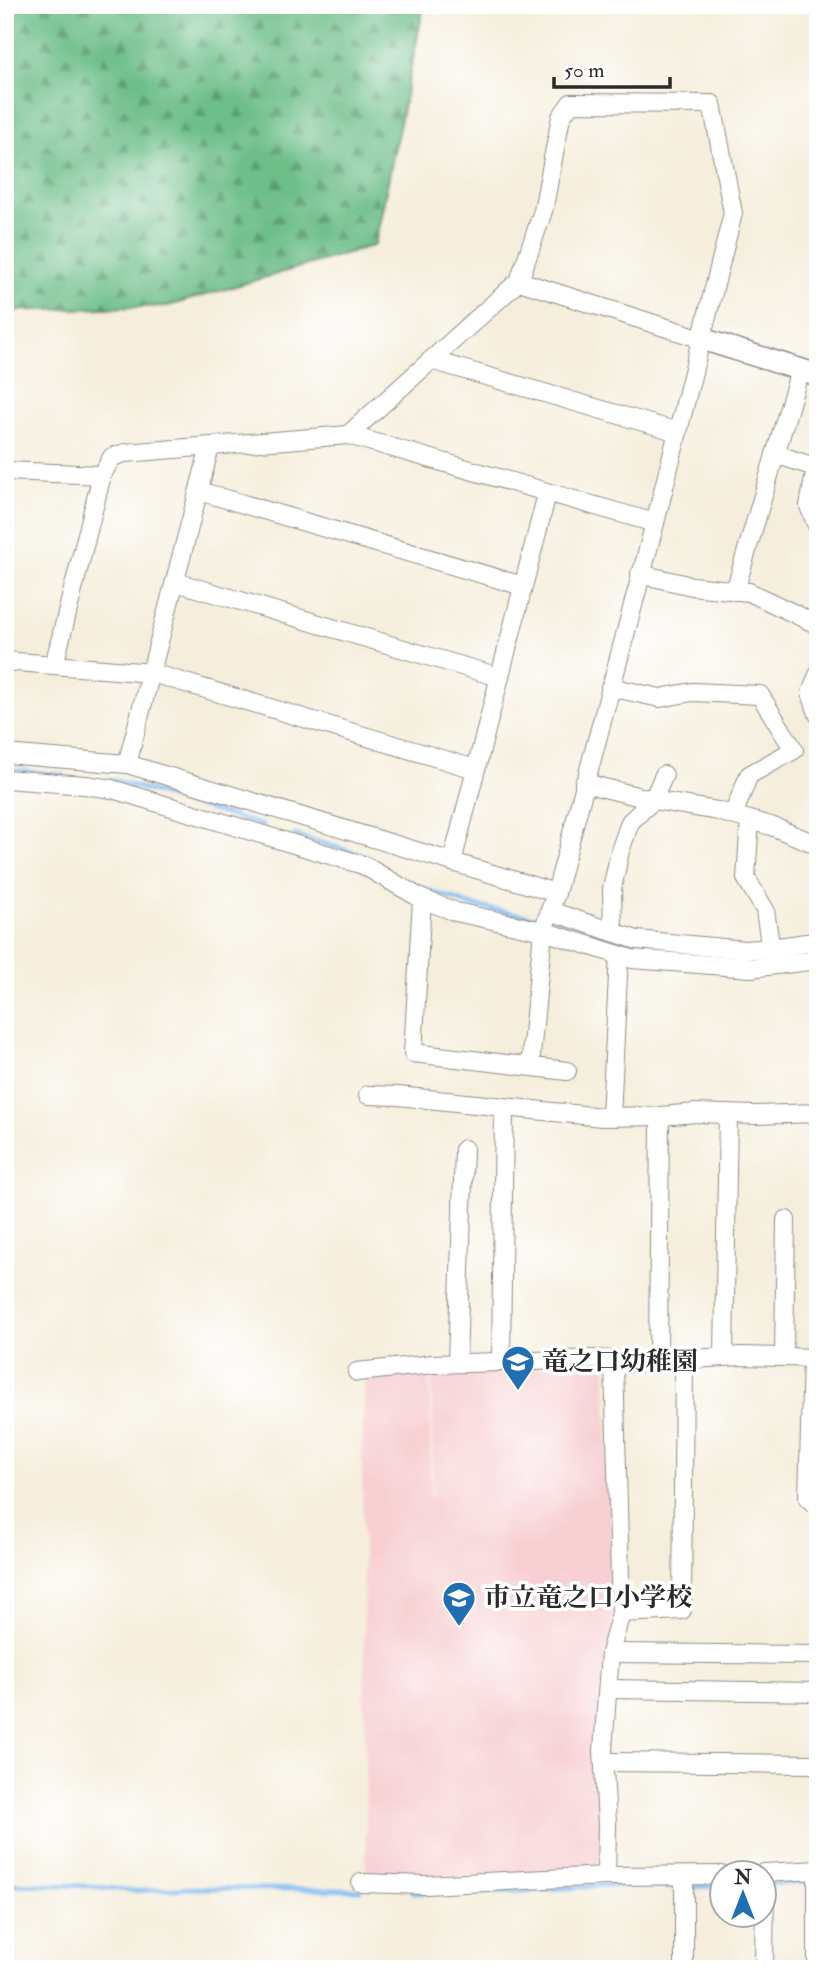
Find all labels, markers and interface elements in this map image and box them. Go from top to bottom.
scale bar [554,46,669,90]
text: 50 m [564,57,605,84]
school or university icon: 竜之口幼稚園 [499,1343,537,1392]
place label: 竜之口幼稚園 [542,1346,698,1378]
school or university icon: 市立竜之口小学校 [440,1579,478,1628]
place label: 市立竜之口小学校 [484,1582,692,1614]
north arrow [708,1858,778,1928]
text: N [733,1866,752,1890]

